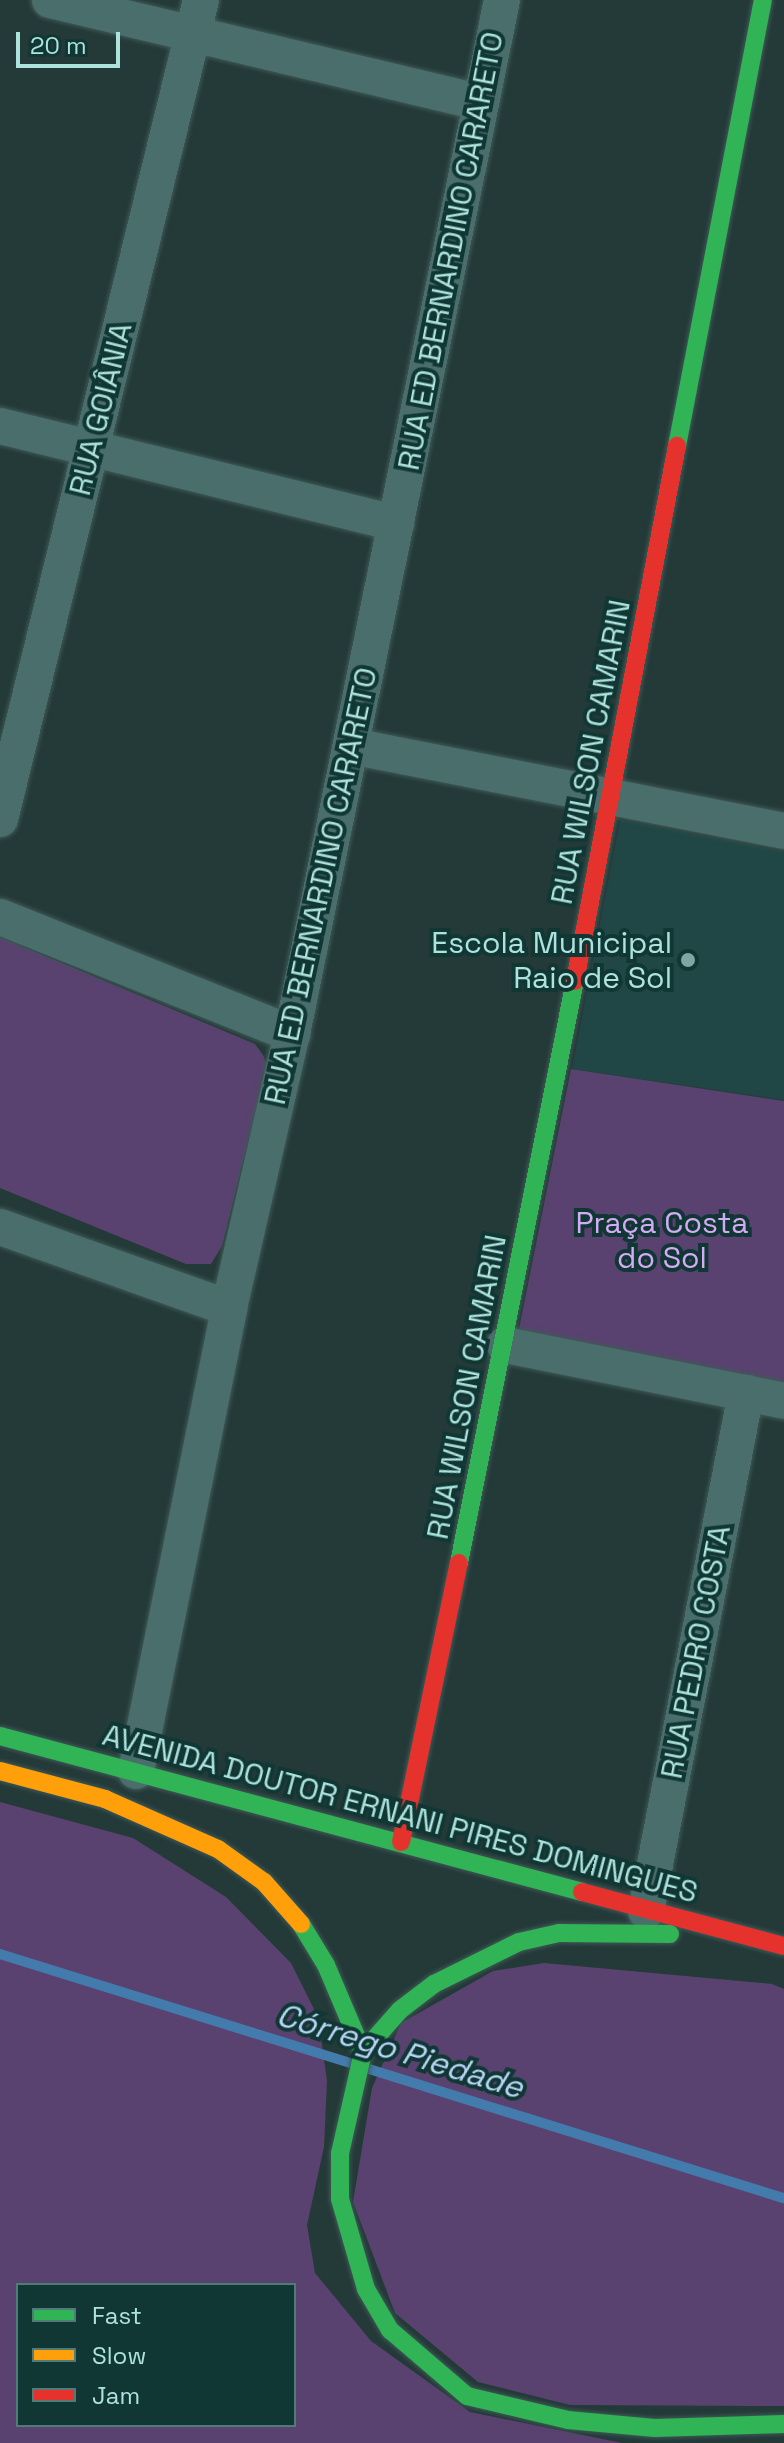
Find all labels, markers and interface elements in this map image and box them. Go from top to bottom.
scale bar [20,16,124,66]
street label: RUA ED BERNARDINO CARARETO [391,29,511,473]
text: 20 m [30,30,87,61]
street label: RUA GOIÂNIA [62,319,140,499]
street label: RUA WILSON CAMARIN [544,596,638,908]
street label: RUA ED BERNARDINO CARARETO [257,664,385,1108]
place label: Escola Municipal Raio de Sol [431,925,672,996]
marker: Escola Municipal Raio de Sol [679,951,697,969]
park label: Praça Costa do Sol [576,1205,748,1276]
street label: RUA WILSON CAMARIN [420,1231,514,1543]
street label: RUA PEDRO COSTA [654,1522,738,1782]
street label: AVENIDA DOUTOR ERNANI PIRES DOMINGUES [98,1717,702,1911]
water label: Córrego Piedade [272,1995,528,2107]
legend [16,2283,296,2427]
text: Fast [92,2300,142,2331]
text: Slow [92,2340,146,2371]
text: Jam [92,2380,140,2411]

